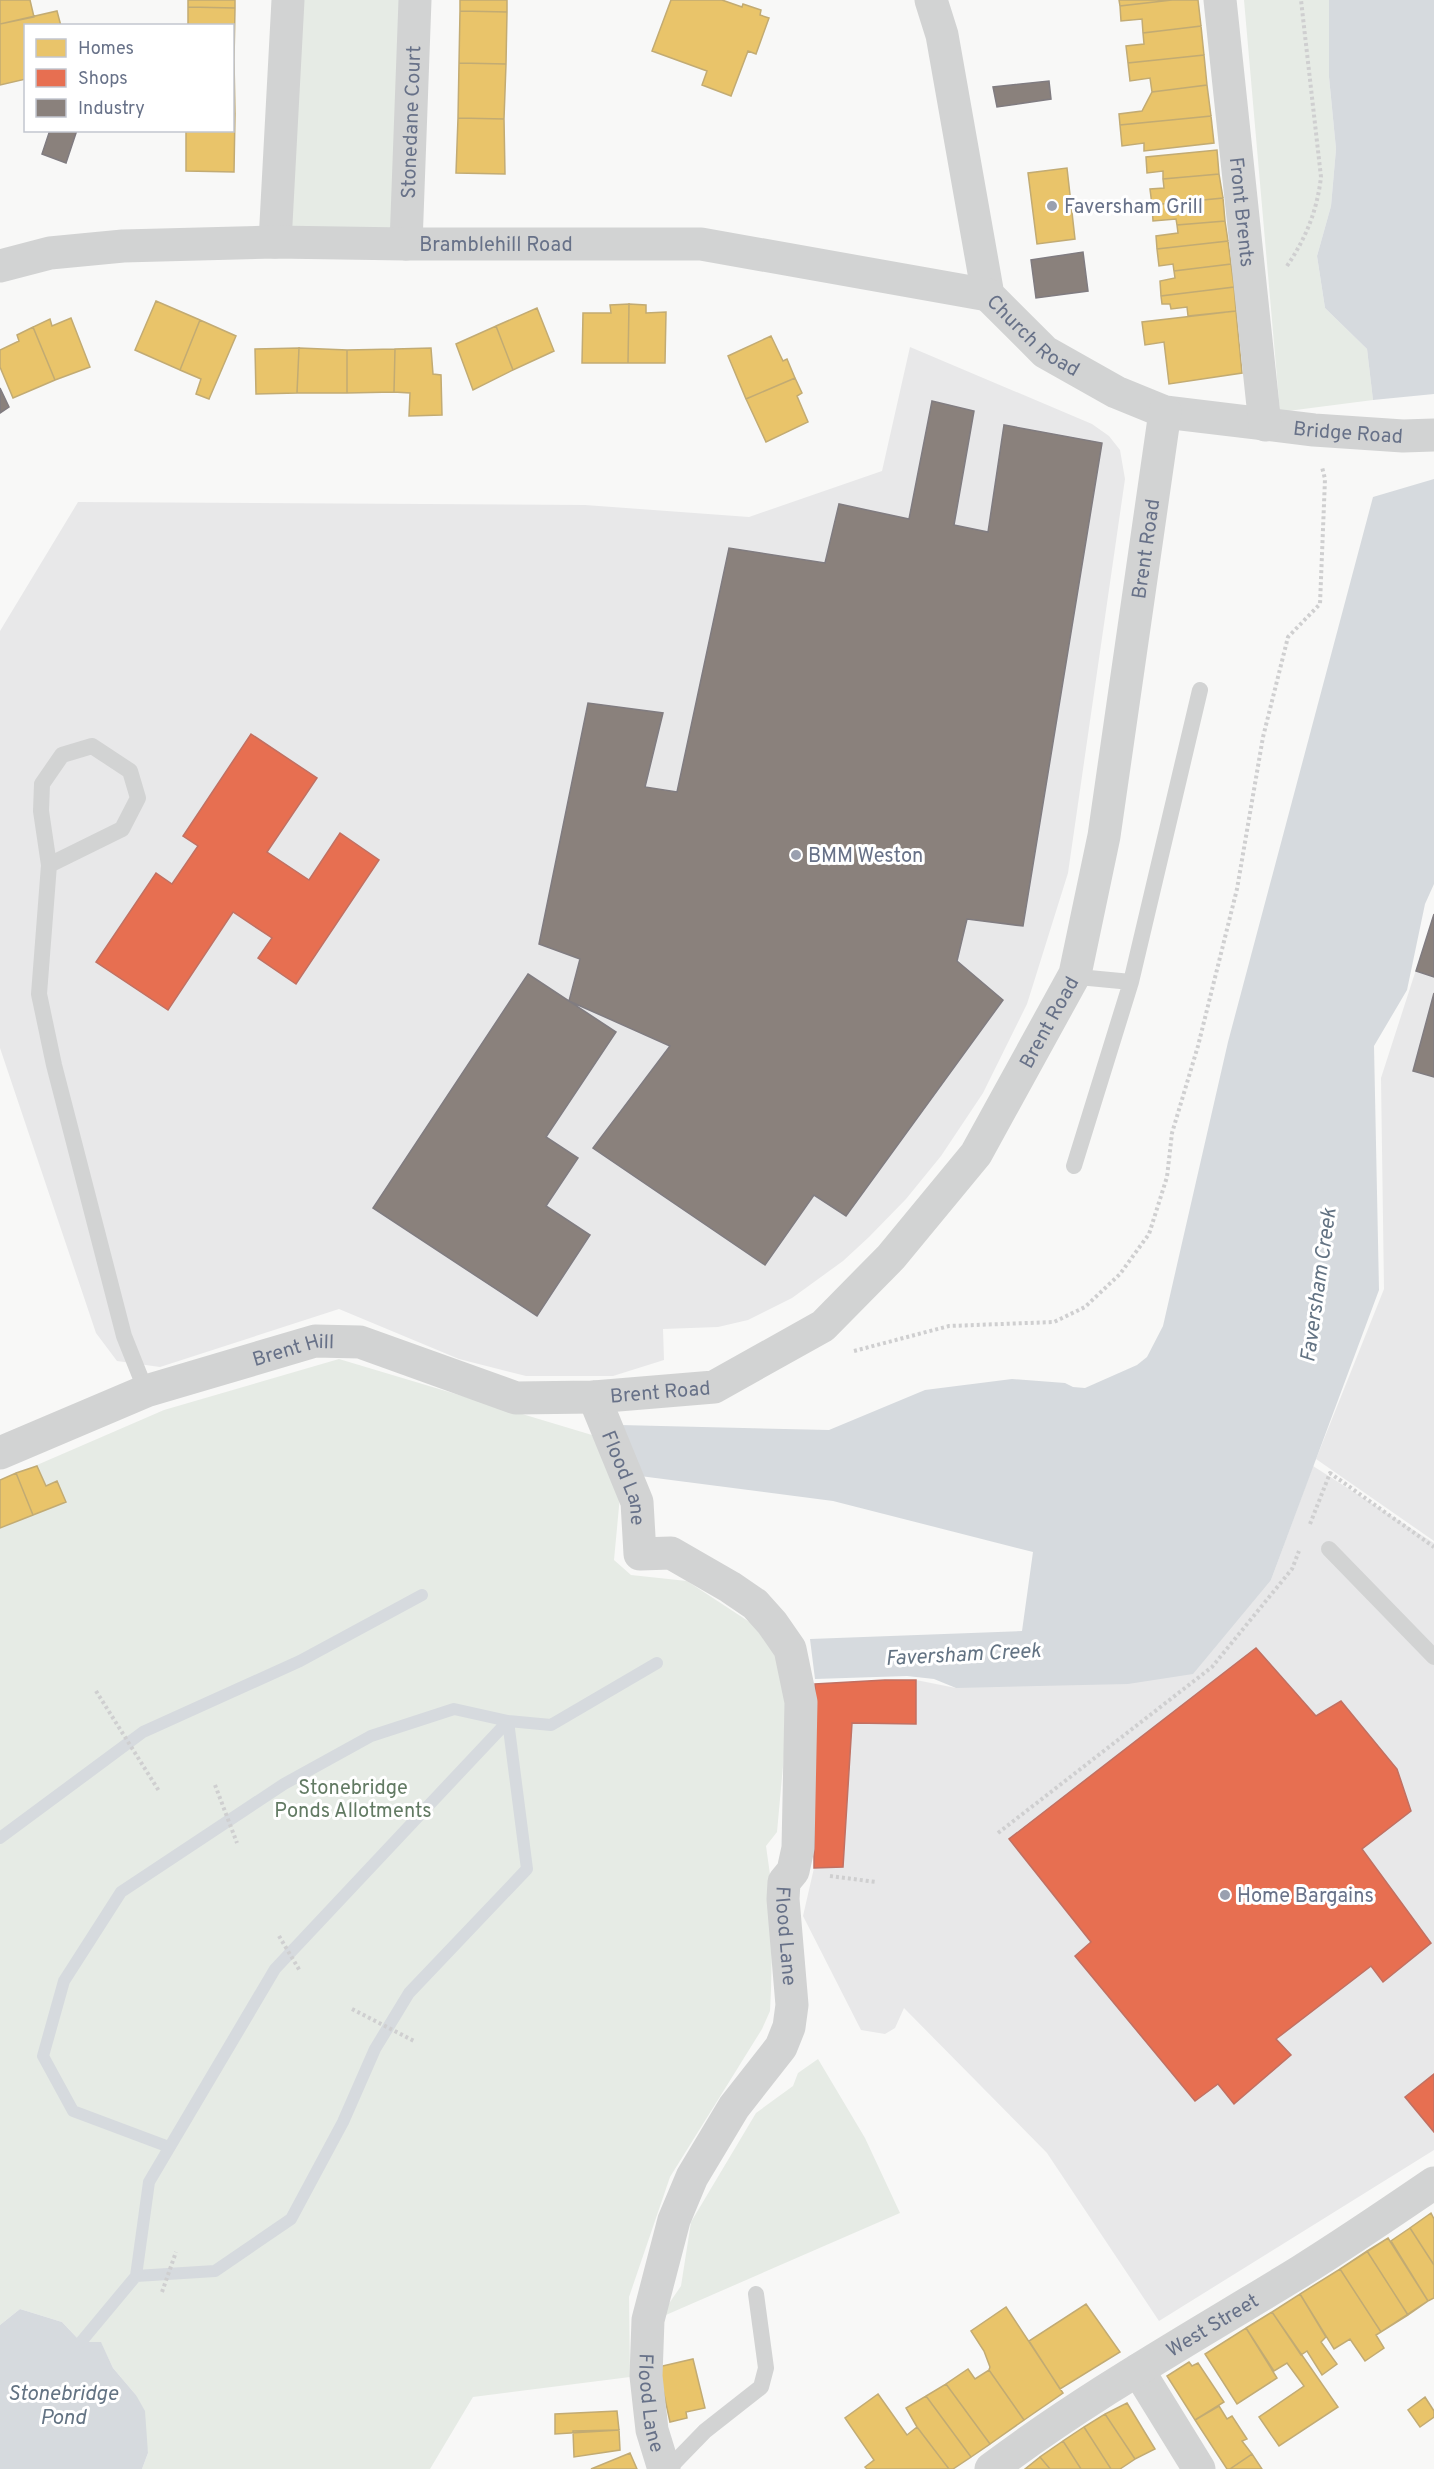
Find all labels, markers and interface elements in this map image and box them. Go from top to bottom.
legend [24,24,234,132]
text: Homes [78,38,134,61]
street label: Stonedane Court [397,45,428,199]
text: Shops [78,68,128,91]
text: Industry [78,98,145,121]
street label: Front Brents [1222,156,1259,268]
place label: Faversham Grill [1064,195,1203,221]
marker: Faversham Grill [1045,199,1059,213]
street label: Bramblehill Road [419,233,573,259]
street label: Church Road [980,290,1084,384]
street label: Bridge Road [1291,417,1404,451]
street label: Brent Road [1127,497,1167,601]
place label: BMM Weston [808,844,923,870]
marker: BMM Weston [789,848,803,862]
street label: Brent Road [1015,972,1086,1073]
water label: Faversham Creek [1295,1206,1344,1364]
street label: Brent Hill [250,1329,334,1374]
street label: Brent Road [609,1376,712,1411]
street label: Flood Lane [594,1427,649,1526]
water label: Faversham Creek [885,1638,1042,1673]
park label: Stonebridge Ponds Allotments [274,1776,432,1825]
place label: Home Bargains [1237,1884,1374,1910]
street label: Flood Lane [768,1885,801,1987]
marker: Home Bargains [1218,1888,1232,1902]
street label: West Street [1162,2289,1264,2364]
street label: Flood Lane [631,2353,669,2456]
water label: Stonebridge Pond [8,2381,119,2432]

